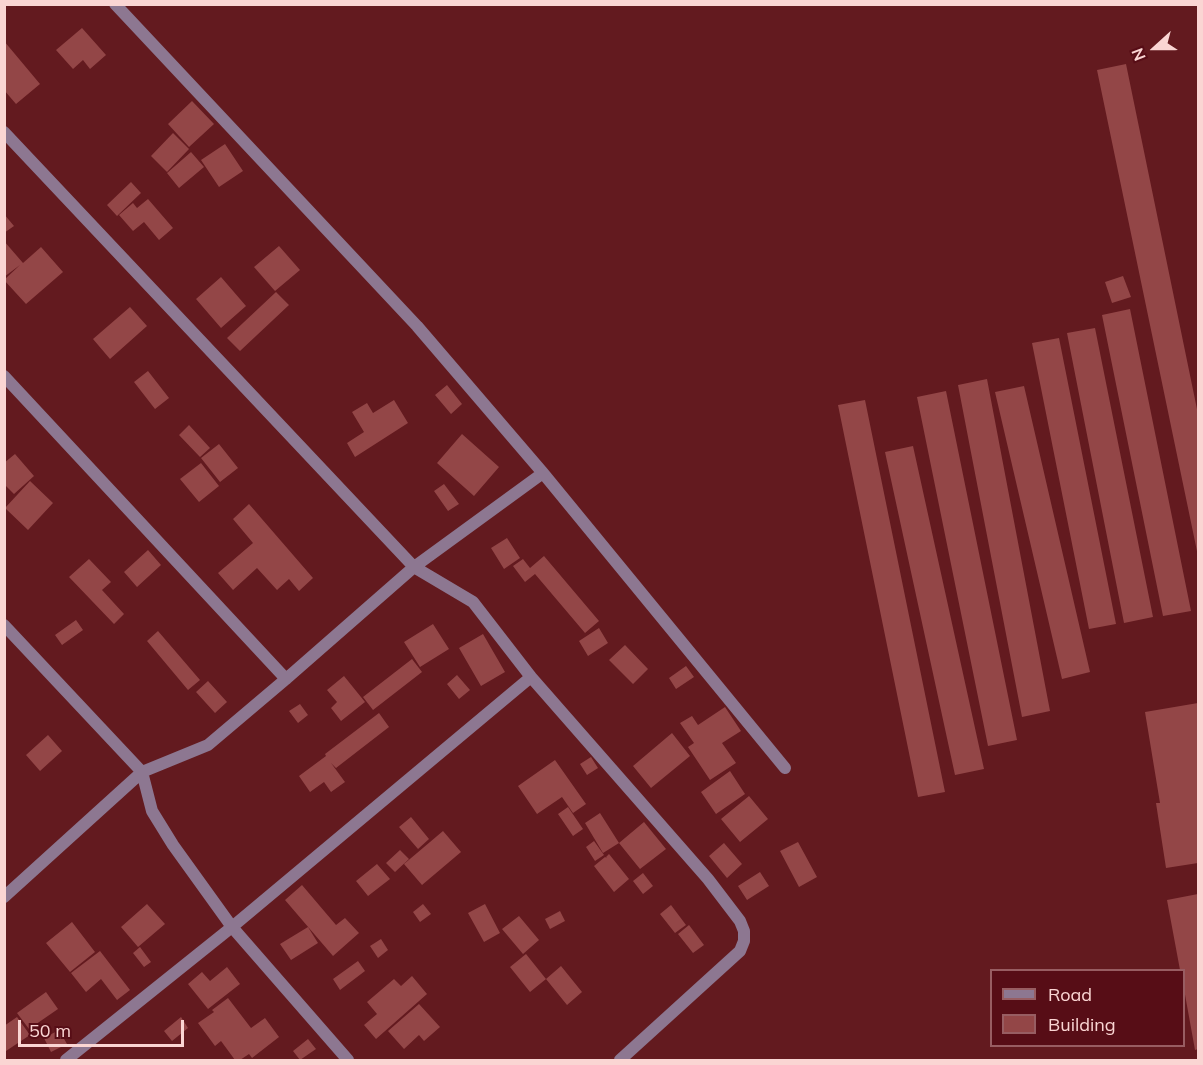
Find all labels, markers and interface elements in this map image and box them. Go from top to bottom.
north arrow [1125,18,1185,78]
text: N [1127,45,1150,64]
legend [990,969,1185,1047]
text: Road [1048,983,1092,1006]
scale bar [21,1008,188,1046]
text: Building [1048,1013,1116,1036]
text: 50 m [29,1019,71,1042]

